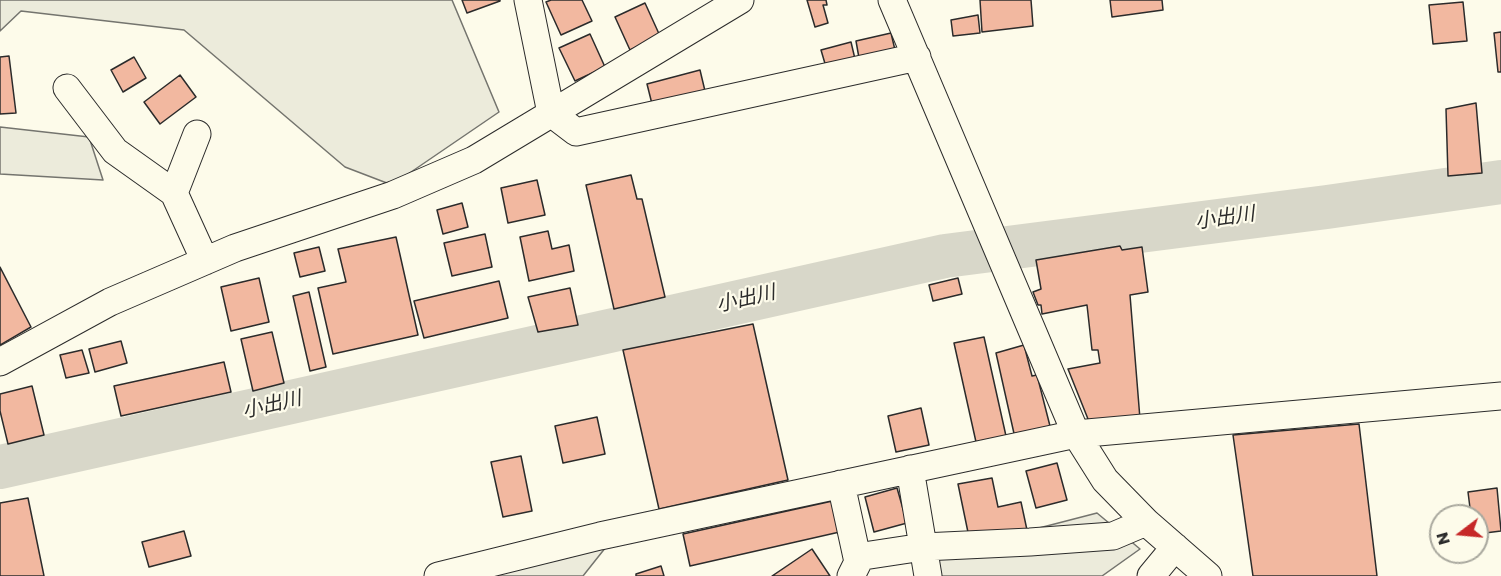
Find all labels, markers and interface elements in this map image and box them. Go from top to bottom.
water label: 小出川 [1194,203,1256,235]
water label: 小出川 [714,282,778,318]
water label: 小出川 [240,388,304,424]
north arrow [1429,504,1489,564]
text: N [1430,530,1456,548]

